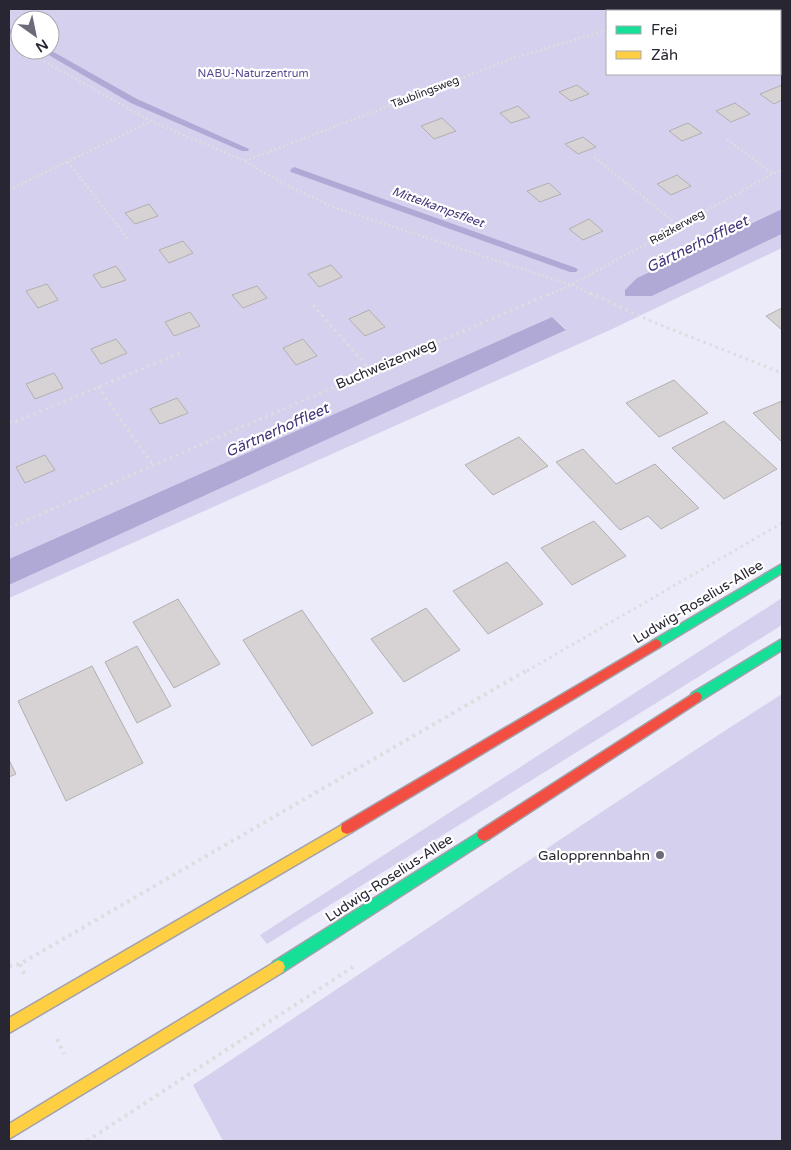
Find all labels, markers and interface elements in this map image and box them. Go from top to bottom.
north arrow [10,10,60,60]
legend [606,10,781,75]
text: Frei [651,21,677,39]
text: N [32,35,51,56]
text: Zäh [651,46,678,64]
park label: NABU-Naturzentrum [198,67,308,80]
street label: Täublingsweg [389,73,461,111]
water label: Mittelkampsfleet [390,184,487,231]
street label: Reizkerweg [647,207,707,247]
water label: Gärtnerhoffleet [643,211,753,276]
street label: Buchweizenweg [333,335,439,393]
water label: Gärtnerhoffleet [223,398,333,461]
street label: Ludwig-Roselius-Allee [630,556,766,648]
street label: Ludwig-Roselius-Allee [322,830,456,926]
place label: Galopprennbahn [538,847,650,864]
marker: Galopprennbahn [654,849,666,861]

